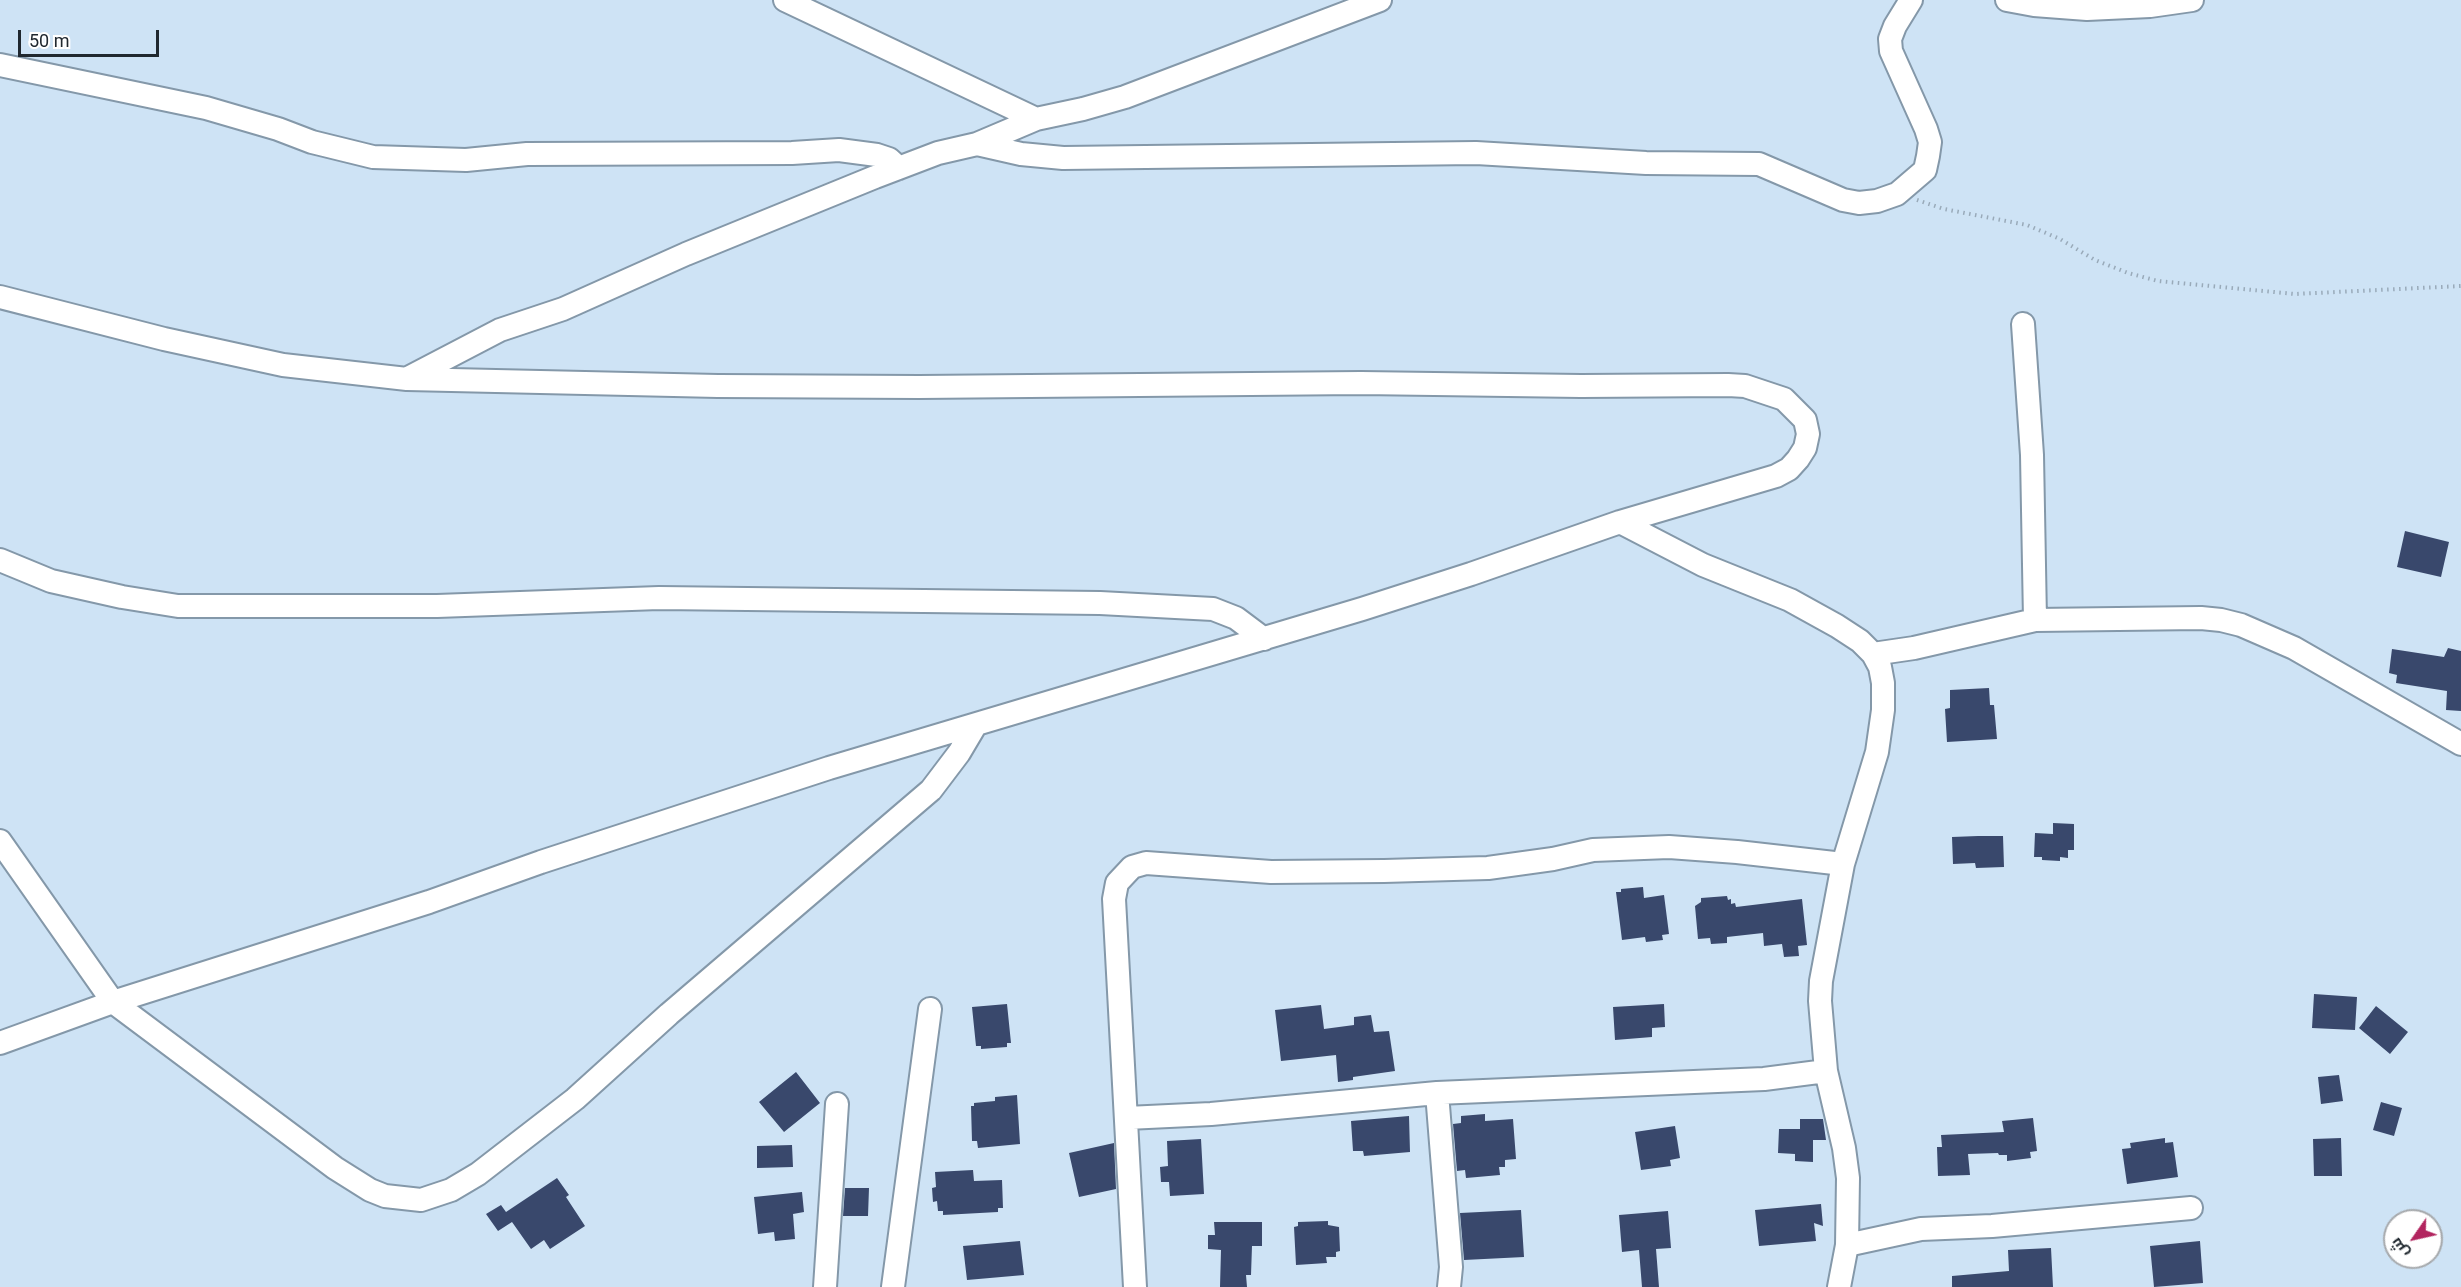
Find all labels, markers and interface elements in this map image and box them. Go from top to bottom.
scale bar [21,18,162,56]
text: 50 m [29,30,69,51]
north arrow [2383,1209,2443,1269]
text: ش [2386,1234,2413,1262]

